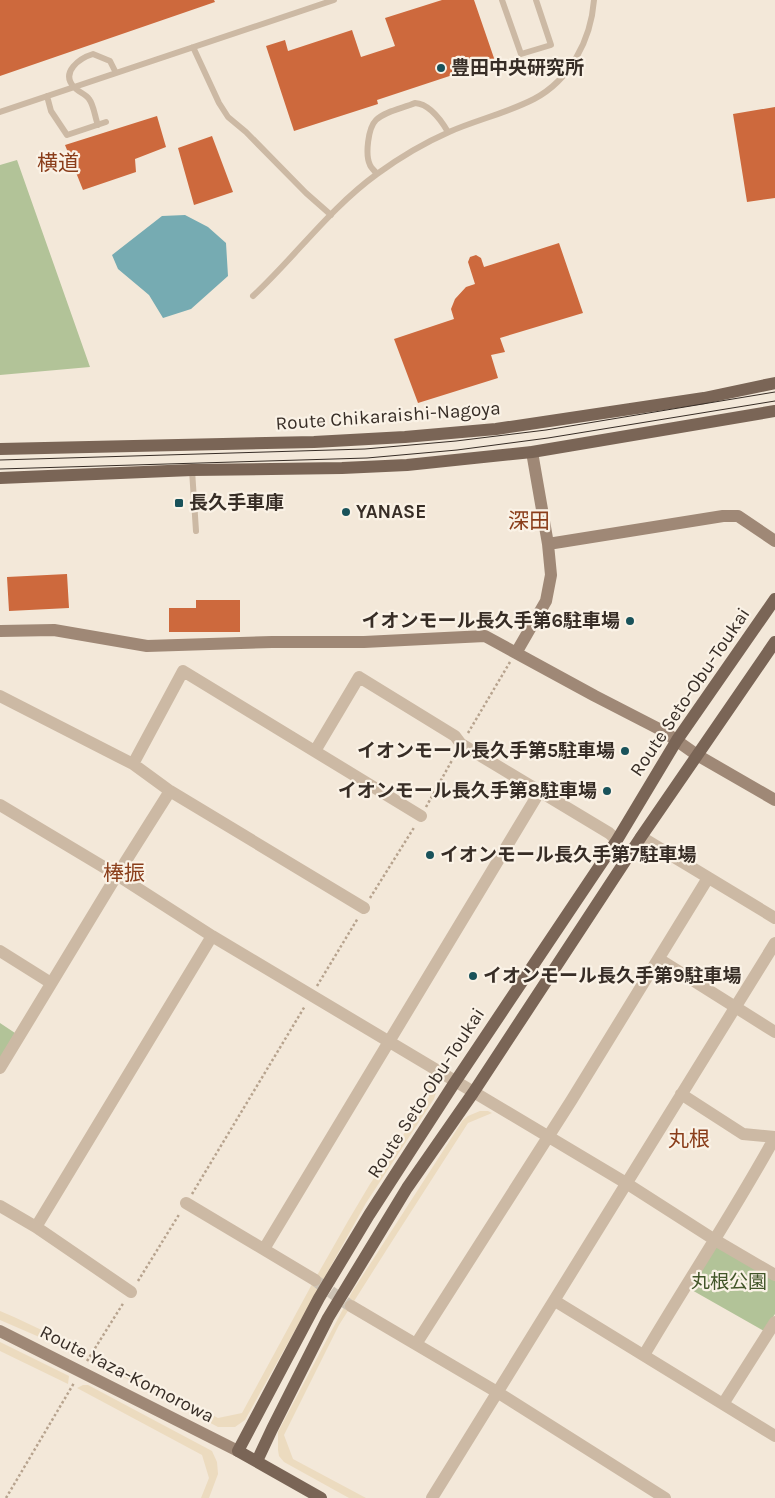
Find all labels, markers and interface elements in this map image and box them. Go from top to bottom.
place label: 豊田中央研究所 [451,57,584,79]
marker: 豊田中央研究所 [435,62,447,74]
district label: 横道 [37,151,79,175]
street label: Route Chikaraishi-Nagoya [275,397,501,435]
place label: 長久手車庫 [189,492,284,514]
marker: 長久手車庫 [173,497,185,509]
place label: YANASE [356,501,426,523]
marker: YANASE [340,506,352,518]
district label: 深田 [508,509,550,533]
street label: Route Seto-Obu-Toukai [625,603,755,781]
place label: イオンモール長久手第6駐車場 [361,610,620,632]
marker: イオンモール長久手第6駐車場 [624,615,636,627]
place label: イオンモール長久手第5駐車場 [357,740,615,762]
marker: イオンモール長久手第5駐車場 [619,745,631,757]
place label: イオンモール長久手第8駐車場 [338,780,597,802]
marker: イオンモール長久手第8駐車場 [601,785,613,797]
place label: イオンモール長久手第7駐車場 [440,844,696,866]
marker: イオンモール長久手第7駐車場 [424,849,436,861]
district label: 棒振 [103,861,145,885]
place label: イオンモール長久手第9駐車場 [483,965,742,987]
marker: イオンモール長久手第9駐車場 [467,970,479,982]
street label: Route Seto-Obu-Toukai [363,1004,489,1182]
district label: 丸根 [668,1127,710,1151]
park label: 丸根公園 [691,1271,767,1293]
street label: Route Yaza-Komorowa [36,1321,218,1427]

